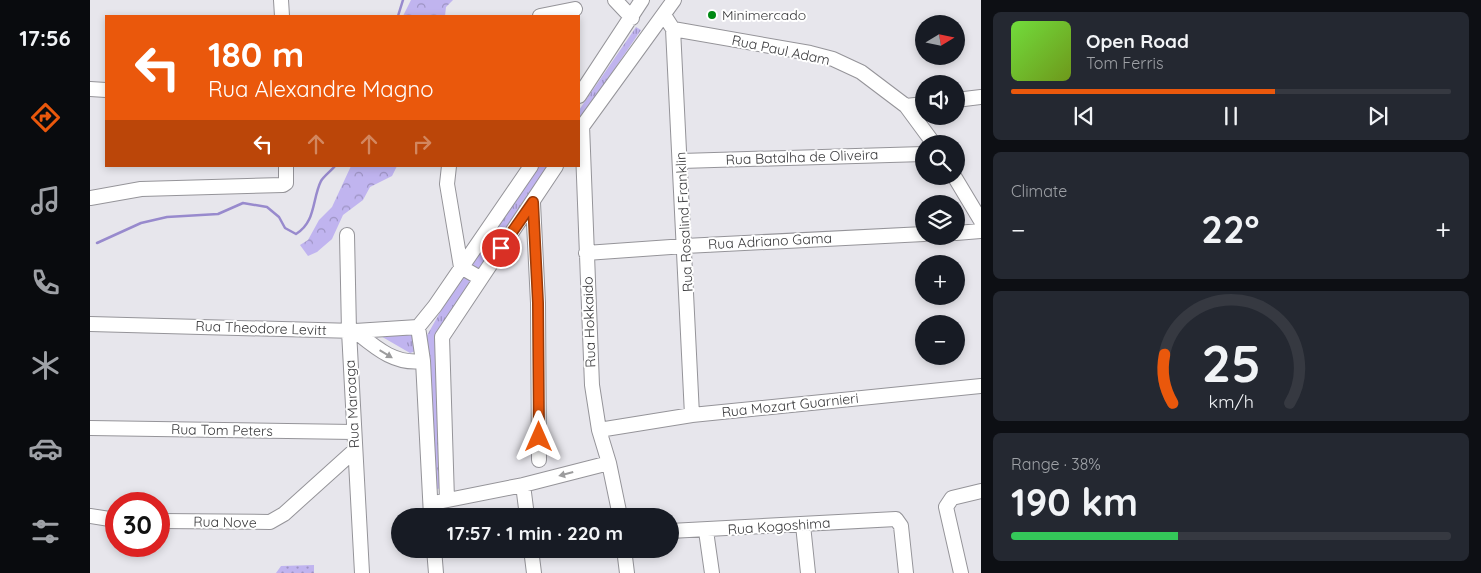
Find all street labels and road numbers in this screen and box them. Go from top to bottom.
street label: Rua Paul Adam [730,31,832,69]
street label: Rua Batalha de Oliveira [725,145,879,169]
street label: Rua Rosalind Franklin [671,151,697,293]
street label: Rua Adriano Gama [708,229,832,253]
street label: Rua Hokkaido [578,276,600,368]
street label: Rua Theodore Levitt [195,317,327,339]
street label: Rua Maroaga [341,359,363,449]
street label: Rua Mozart Guarnieri [721,389,859,421]
street label: Rua Tom Peters [171,420,273,440]
street label: Rua Nove [193,512,257,532]
street label: Rua Kogoshima [727,513,831,539]

